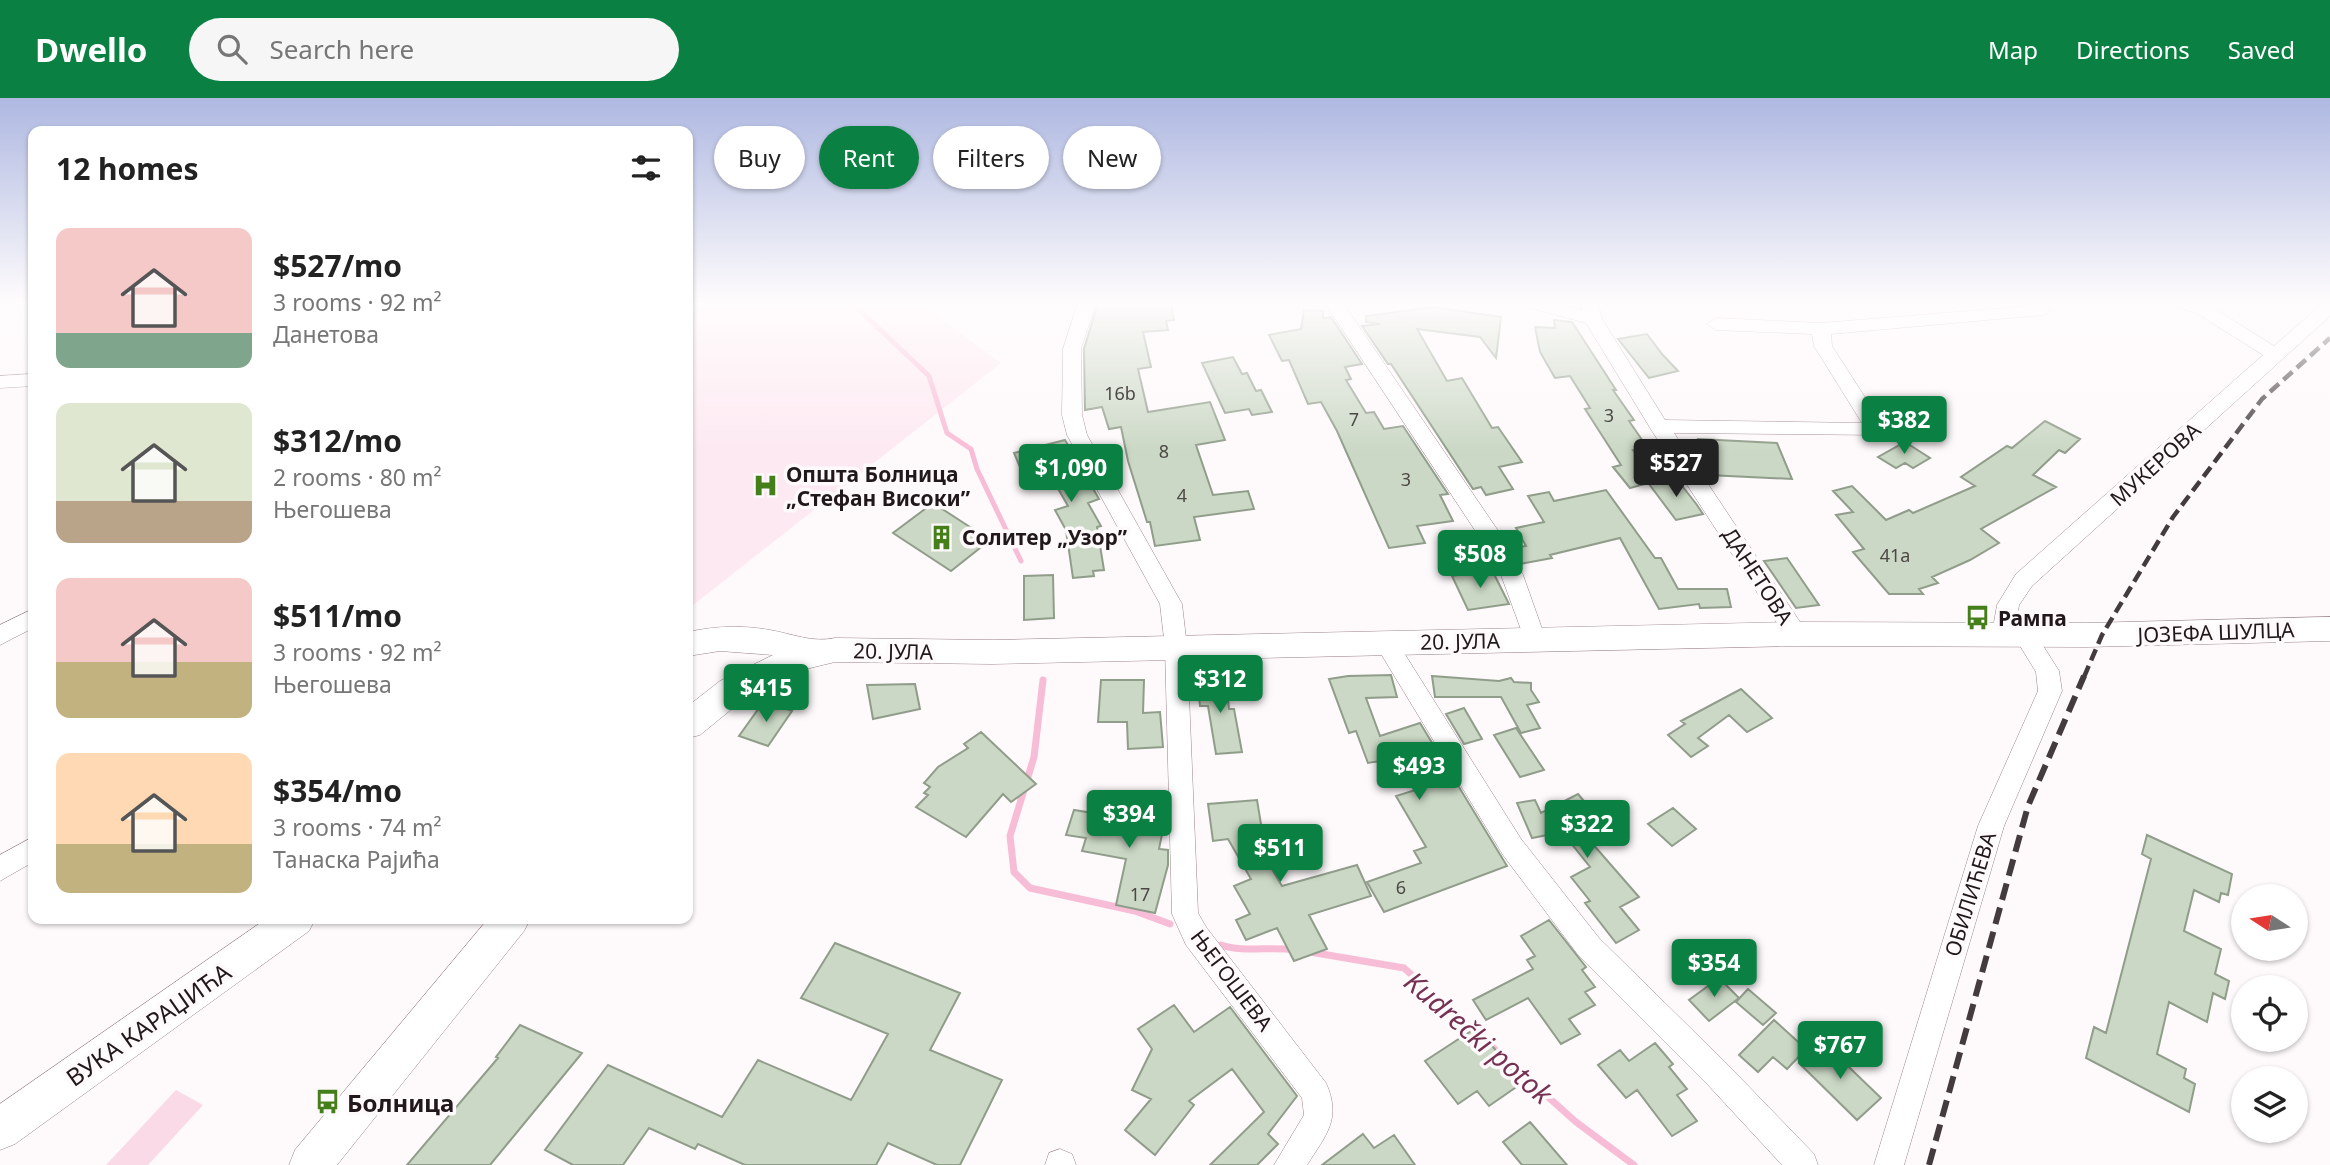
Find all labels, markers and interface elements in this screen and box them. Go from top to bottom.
search box [189,18,679,81]
text: Dwello [35,27,147,72]
icon: search [213,30,251,68]
text: Search here [269,31,414,67]
text: Map [1988,33,2038,66]
text: Directions [2076,33,2190,66]
text: Saved [2228,33,2295,66]
chip: Buy [714,126,805,189]
chip: Rent [819,126,919,189]
chip: Filters [933,126,1049,189]
chip: New [1063,126,1161,189]
text: 12 homes [56,148,199,189]
icon: filters [627,149,665,187]
text: $527/mo [273,245,402,286]
icon: home [112,256,196,340]
text: 3 rooms · 92 m² [273,286,442,318]
text: Данетова [273,318,379,350]
house number: 16b [1104,381,1136,405]
pin: $382 [1863,396,1945,456]
house number: 3 [1604,403,1614,427]
text: $382 [1878,403,1930,435]
house number: 7 [1349,407,1359,431]
street label: МУКЕРОВА [2104,416,2207,512]
text: $312/mo [273,420,402,461]
icon: home [112,431,196,515]
house number: 8 [1159,439,1169,463]
pin: $527 [1635,440,1717,499]
pin: $1,090 [1014,444,1128,504]
text: $527 [1650,446,1702,478]
text: $1,090 [1035,451,1107,483]
place label: Општа Болница „Стефан Високи” [786,460,971,512]
text: 2 rooms · 80 m² [273,461,442,493]
house number: 3 [1401,467,1411,491]
hospital icon: Општа Болница „Стефан Високи” [752,472,780,500]
house number: 4 [1177,483,1187,507]
text: Његошева [273,493,392,525]
street label: ДАНЕТОВА [1716,522,1800,630]
building icon: Солитер „Узор” [928,523,956,551]
place label: Солитер „Узор” [962,523,1128,551]
pin: $508 [1439,531,1521,590]
text: $508 [1454,537,1506,569]
house number: 41a [1880,543,1910,567]
text: $511/mo [273,595,402,636]
bus stop icon: Рампа [1964,604,1992,632]
place label: Рампа [1998,604,2067,632]
icon: home [112,606,196,690]
street label: ЈОЗЕФА ШУЛЦА [2135,615,2296,649]
street label: 20. ЈУЛА [1420,626,1501,656]
text: 3 rooms · 92 m² [273,636,442,668]
street label: 20. ЈУЛА [853,636,934,666]
pin: $312 [1179,656,1261,715]
text: $312 [1194,662,1246,694]
pin: $415 [725,664,807,724]
text: Његошева [273,668,392,700]
text: $415 [740,671,792,703]
pin: $493 [1378,742,1460,802]
text: $493 [1393,749,1445,781]
text: $354/mo [273,770,402,811]
icon: home [112,781,196,865]
pin: $394 [1088,790,1170,850]
text: $394 [1103,797,1155,829]
pin: $322 [1546,800,1628,860]
text: $322 [1561,807,1613,839]
text: 3 rooms · 74 m² [273,811,442,843]
pin: $511 [1239,824,1321,884]
street label: ОБИЛИЋЕВА [1938,828,2002,960]
text: $511 [1254,831,1306,863]
text: Танаска Рајића [273,843,440,875]
house number: 6 [1396,875,1406,899]
house number: 17 [1130,882,1150,906]
north arrow [2231,884,2308,961]
map controls [2231,884,2308,1143]
street label: ЊЕГОШЕВА [1185,924,1280,1037]
pin: $354 [1673,940,1755,999]
text: $354 [1688,946,1740,978]
street label: ВУКА КАРАЏИЋА [59,954,237,1093]
water label: Kudrečki potok [1397,962,1562,1113]
button: locate [2231,975,2308,1052]
pin: $767 [1799,1021,1881,1081]
text: $767 [1814,1028,1866,1060]
button: layers [2231,1066,2308,1143]
place label: Болница [347,1086,454,1119]
bus stop icon: Болница [313,1088,341,1116]

